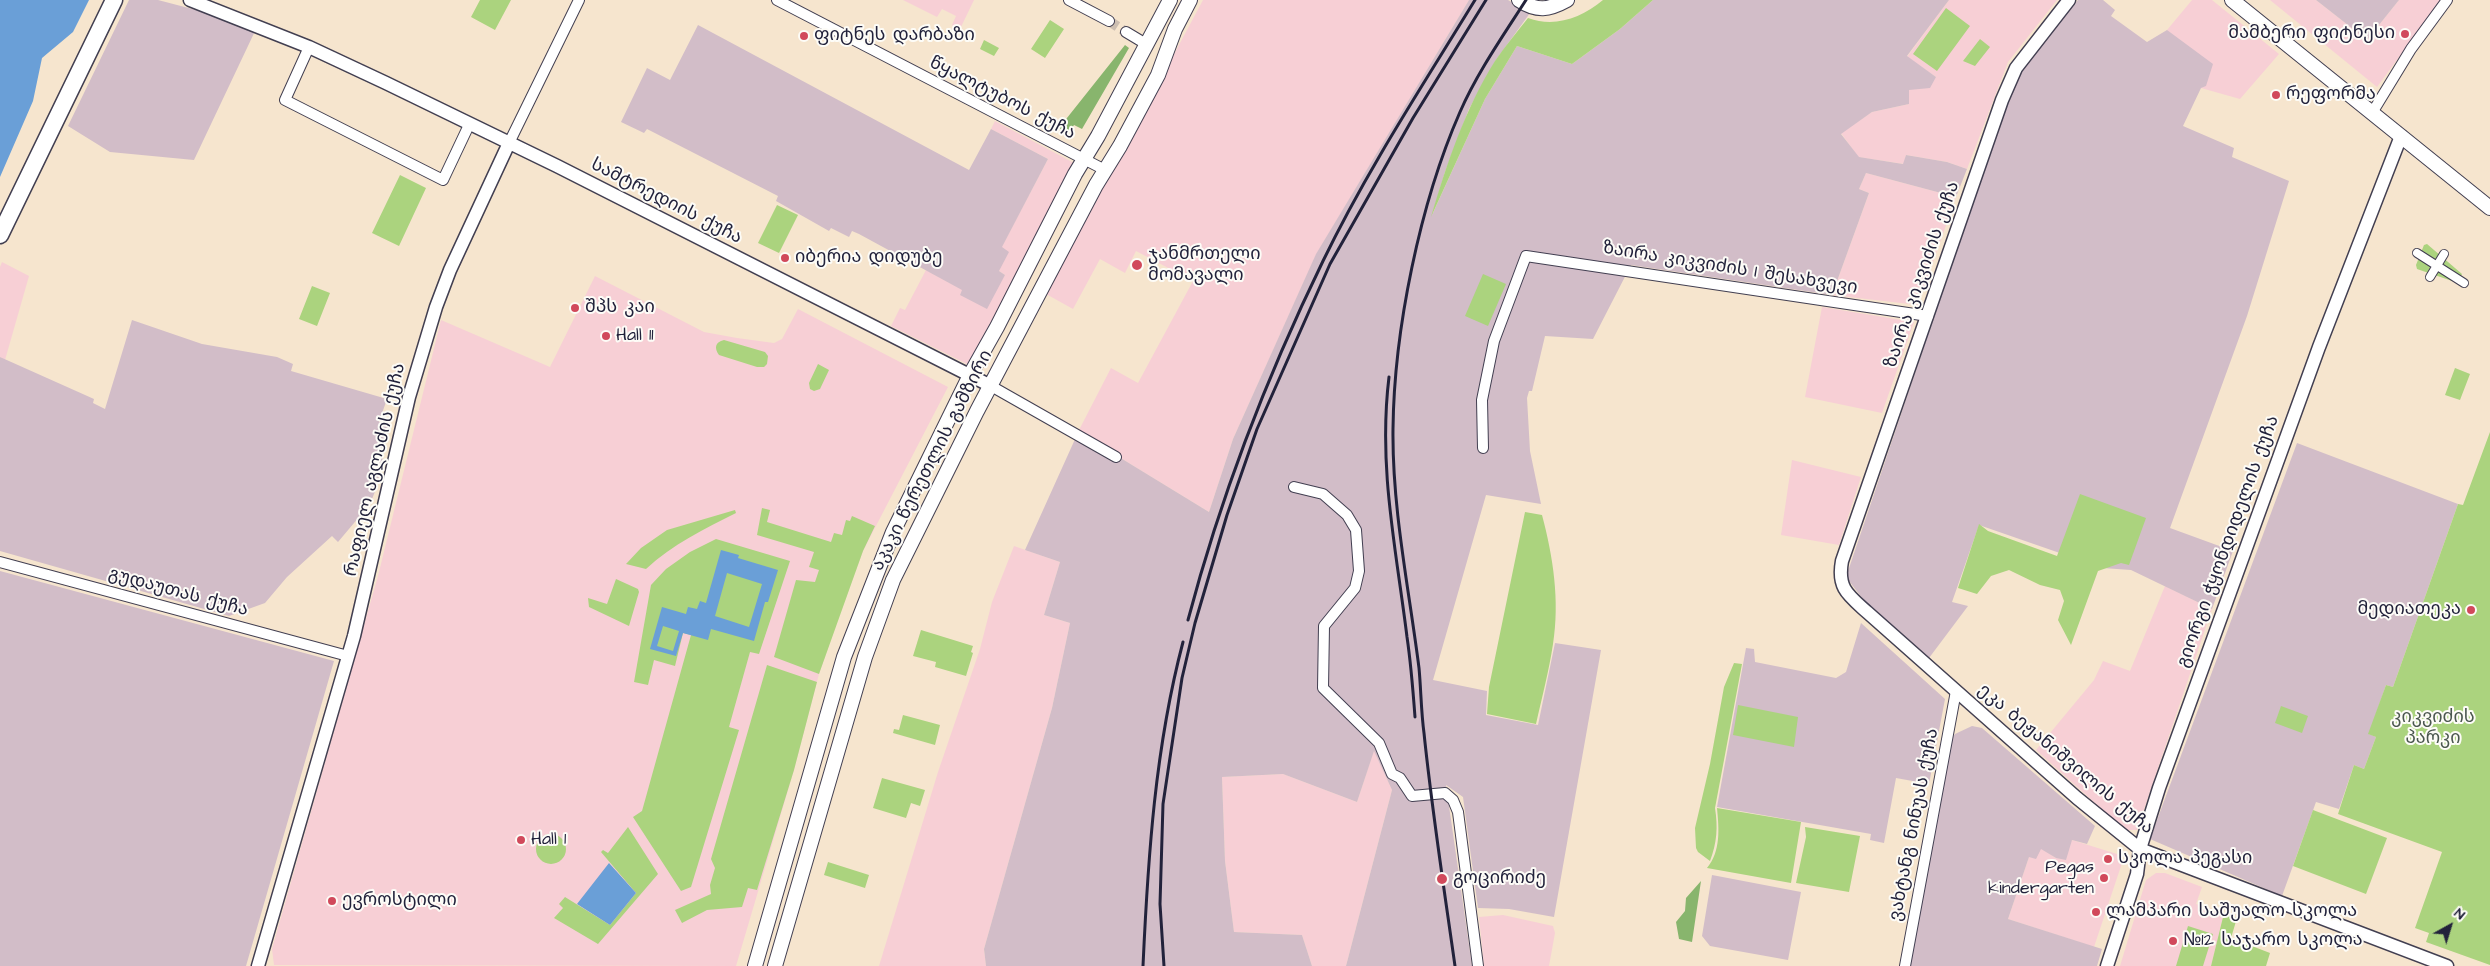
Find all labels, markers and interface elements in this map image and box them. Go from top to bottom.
place label: მამბერი ფიტნესი [2228,23,2395,45]
place label: ფიტნეს დარბაზი [814,25,975,47]
marker: მამბერი ფიტნესი [2399,28,2411,40]
marker: ფიტნეს დარბაზი [798,30,810,42]
street label: წყალტუბოს ქუჩა [925,53,1079,145]
place label: რეფორმა [2286,84,2376,106]
marker: რეფორმა [2270,89,2282,101]
street label: სამტრედიის ქუჩა [587,155,745,249]
street label: ზაირა კიკვიძის ქუჩა [1881,179,1965,371]
street label: ზაირა კიკვიძის I შესახვევი [1601,238,1859,300]
place label: ჯანმრთელი მომავალი [1148,244,1260,286]
place label: იბერია დიდუბე [795,247,943,269]
marker: იბერია დიდუბე [779,252,791,264]
marker: ჯანმრთელი მომავალი [1130,258,1144,272]
place label: შპს კაი [585,297,655,319]
marker: შპს კაი [569,302,581,314]
place label: Hall 11 [616,325,654,347]
marker: Hall 11 [600,330,612,342]
street label: აკაკი წერეთლის გამზირი [868,347,998,575]
street label: რაფიელ აგლაძის ქუჩა [341,361,411,579]
street label: გიორგი ჭყონდიდელის ქუჩა [2173,413,2285,671]
street label: გუდაუთას ქუჩა [106,564,250,622]
place label: მედიათეკა [2357,599,2461,621]
marker: მედიათეკა [2465,604,2477,616]
street label: ეკა ბეჟანიშვილის ქუჩა [1973,680,2157,840]
park label: კიკვიძის პარკი [2391,707,2475,750]
street label: ვახტანგ ნინუას ქუჩა [1886,727,1944,923]
place label: Hall 1 [531,829,566,851]
marker: Hall 1 [515,834,527,846]
place label: სკოლა პეგასი [2118,848,2252,870]
marker: სკოლა პეგასი [2102,853,2114,865]
place label: Pegas kindergarten [1988,857,2094,900]
place label: გოცირიძე [1453,868,1546,890]
marker: გოცირიძე [1435,872,1449,886]
marker: Pegas kindergarten [2098,872,2110,884]
place label: ევროსტილი [342,890,457,912]
marker: ევროსტილი [326,895,338,907]
place label: ლამპარი საშუალო სკოლა [2106,901,2357,923]
north arrow [2425,901,2475,951]
text: N [2450,904,2469,925]
marker: ლამპარი საშუალო სკოლა [2090,906,2102,918]
place label: №12 საჯარო სკოლა [2183,930,2363,952]
marker: №12 საჯარო სკოლა [2167,935,2179,947]

